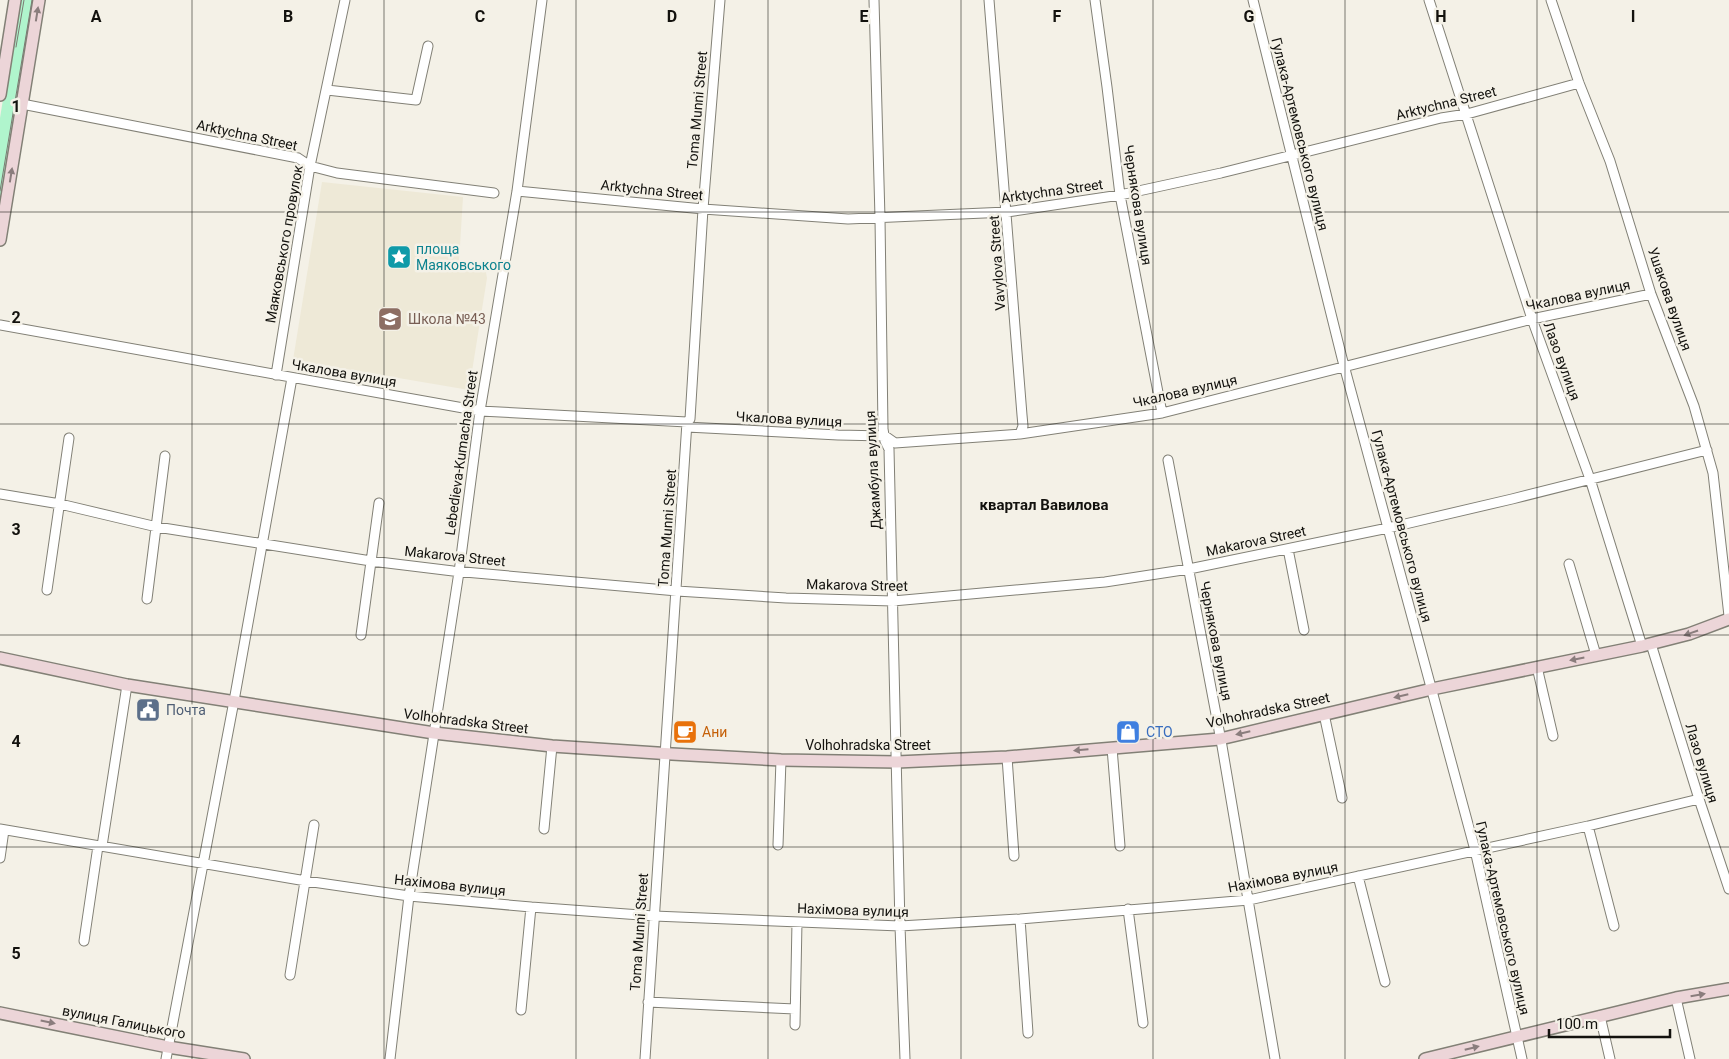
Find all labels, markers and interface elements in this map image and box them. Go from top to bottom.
one-way arrow [33,6,41,22]
text: A [91,7,102,26]
text: B [283,7,293,26]
text: C [475,7,485,26]
text: D [667,7,677,26]
text: E [860,7,869,26]
text: F [1053,7,1062,26]
text: G [1244,7,1255,26]
text: H [1435,7,1447,26]
text: I [1631,7,1635,26]
street label: Гулака-Артемовського вулиця [1268,36,1332,232]
street label: Toma Munni Street [684,50,710,170]
street label: Arktychna Street [1394,83,1498,123]
text: 1 [11,97,21,116]
street label: Arktychna Street [195,116,299,154]
street label: Чернякова вулиця [1121,144,1155,266]
street label: Маяковського провулок [262,163,306,324]
one-way arrow [7,166,15,182]
street label: Arktychna Street [1000,176,1104,206]
street label: Arktychna Street [600,177,704,203]
street label: Vavylova Street [986,214,1008,311]
place label: площа Маяковського [416,241,511,273]
place icon: площа Маяковського [386,244,412,270]
street label: Ушакова вулиця [1645,245,1695,353]
street label: Чкалова вулиця [1524,276,1632,314]
school or university icon: Школа №43 [377,306,403,332]
text: 2 [11,308,21,327]
place label: Школа №43 [408,311,486,327]
street label: Лазо вулиця [1540,319,1584,403]
street label: Чкалова вулиця [290,356,398,390]
street label: Lebedieva-Kumacha Street [442,369,481,536]
street label: Чкалова вулиця [1131,371,1239,411]
street label: Чкалова вулиця [735,408,843,430]
street label: Джамбула вулиця [862,410,884,530]
street label: Гулака-Артемовського вулиця [1369,428,1435,624]
street label: Toma Munni Street [655,468,679,588]
district label: квартал Вавилова [980,496,1108,514]
text: 3 [11,520,21,539]
street label: Makarova Street [1205,523,1308,559]
street label: Makarova Street [404,543,507,569]
street label: Makarova Street [806,576,908,594]
street label: Чернякова вулиця [1197,580,1235,702]
one-way arrow [1683,630,1698,637]
one-way arrow [1570,655,1585,663]
street label: Volhohradska Street [1205,689,1332,731]
one-way arrow [1393,692,1408,700]
public building icon: Почта [135,697,161,723]
place label: Почта [166,702,206,718]
street label: Volhohradska Street [403,705,530,737]
cafe icon: Ани [672,719,698,745]
shop icon: СТО [1115,719,1141,745]
street label: Лазо вулиця [1682,721,1722,805]
place label: Ани [702,724,727,740]
place label: СТО [1146,724,1173,740]
one-way arrow [1235,729,1250,737]
text: 4 [11,732,21,751]
street label: Volhohradska Street [805,737,931,753]
one-way arrow [1073,747,1089,755]
street label: Гулака-Артемовського вулиця [1473,820,1533,1016]
street label: Нахімова вулиця [1227,858,1339,896]
street label: Нахімова вулиця [394,871,506,899]
street label: Toma Munni Street [627,872,651,992]
street label: Нахімова вулиця [797,900,909,920]
text: 5 [11,944,21,963]
one-way arrow [1691,990,1707,998]
street label: вулиця Галицького [61,1002,187,1042]
scale bar [1549,1006,1670,1038]
text: 100 m [1556,1015,1598,1033]
one-way arrow [40,1019,56,1027]
one-way arrow [1465,1044,1480,1052]

